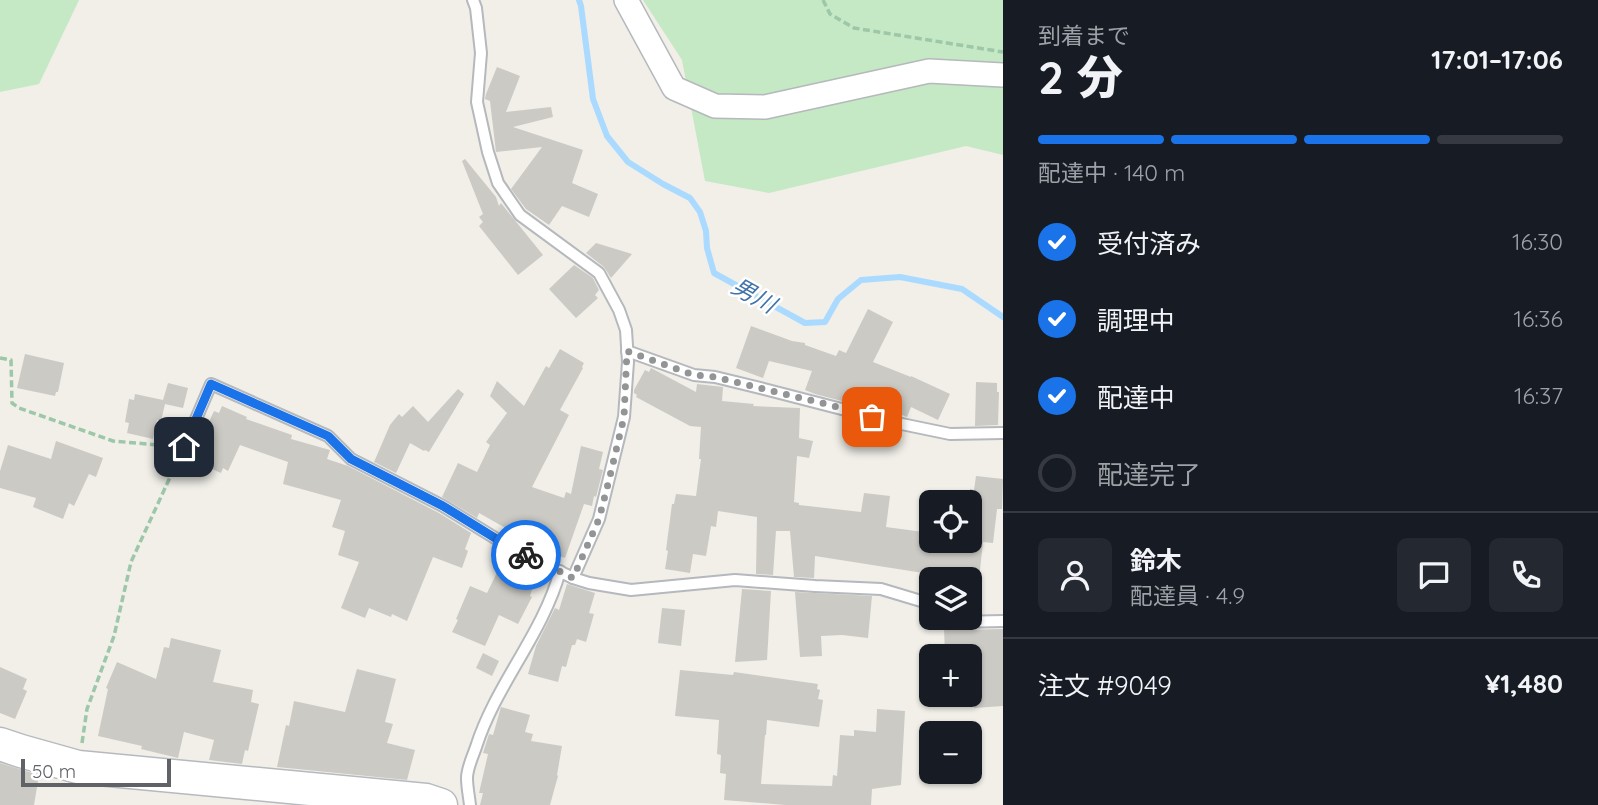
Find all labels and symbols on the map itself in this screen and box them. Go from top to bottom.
water label: 男川 [727,271,784,320]
pin [842,387,902,447]
pin [154,417,214,477]
courier [491,520,561,590]
scale bar [21,756,172,788]

